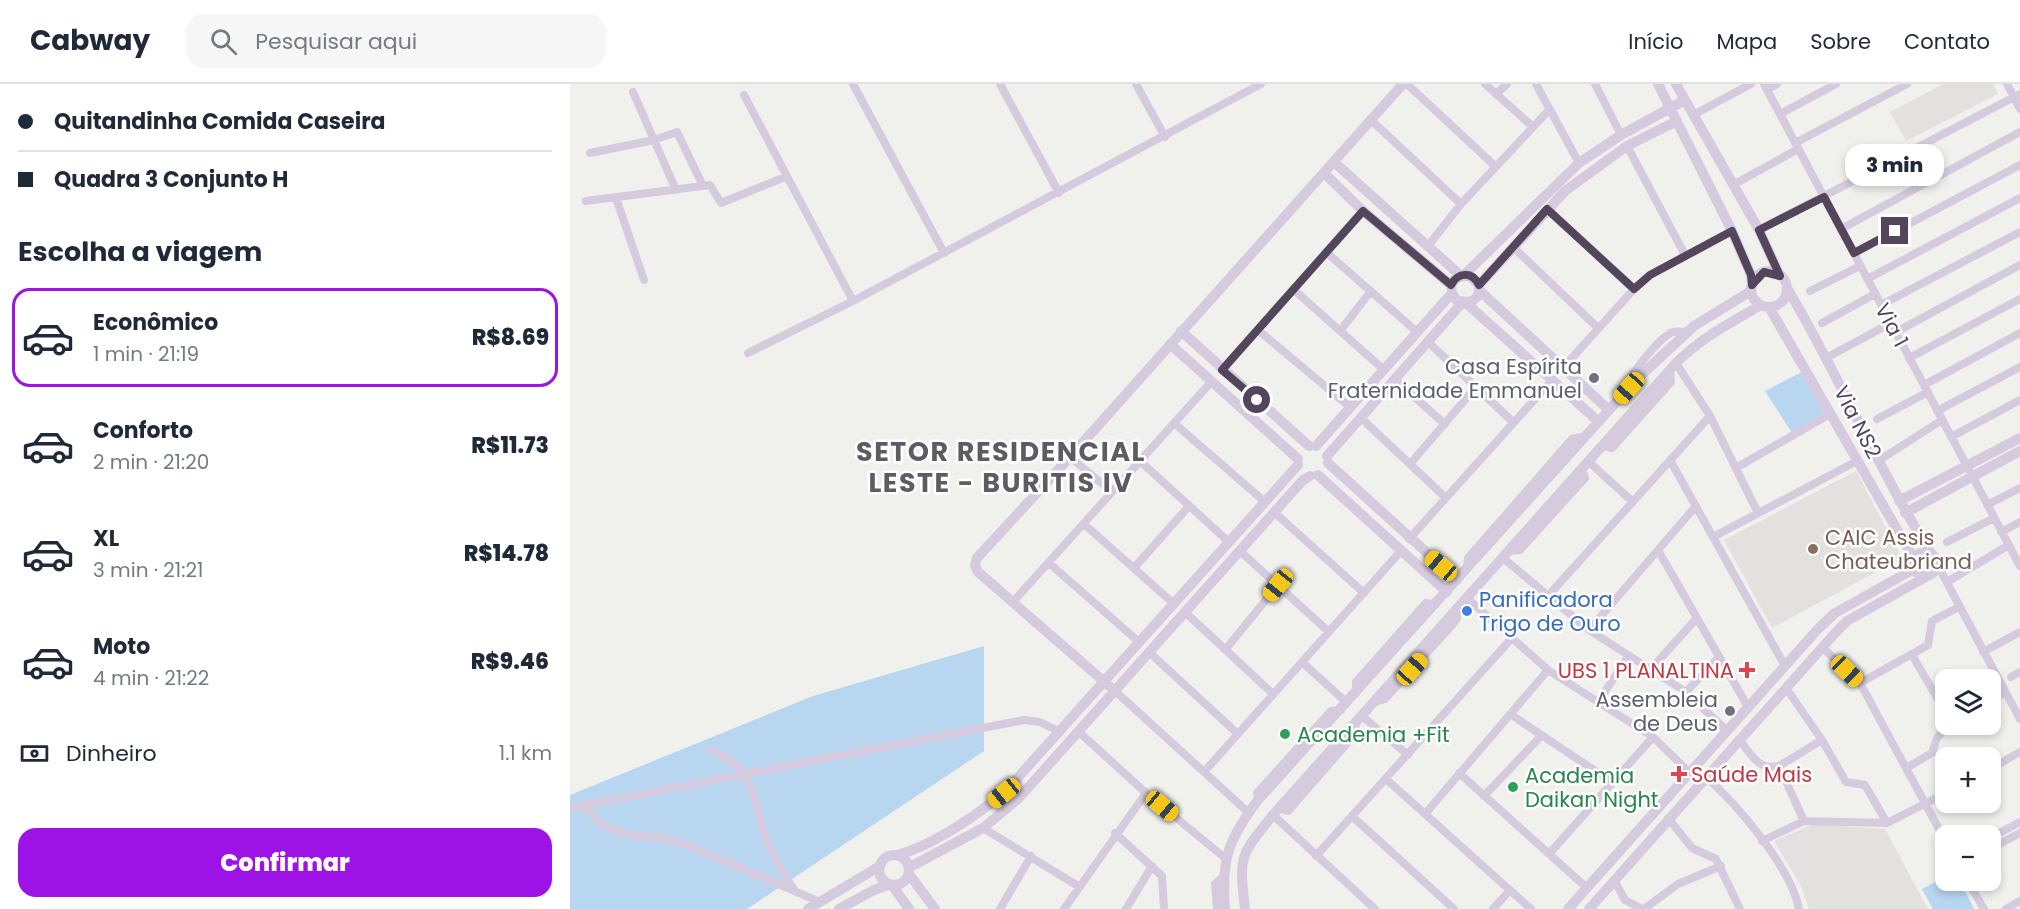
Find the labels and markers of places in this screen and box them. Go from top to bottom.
place label: Casa Espírita Fraternidade Emmanuel [1328,352,1582,405]
marker: Casa Espírita Fraternidade Emmanuel [1587,371,1601,385]
place label: CAIC Assis Chateubriand [1825,523,1972,576]
marker: CAIC Assis Chateubriand [1806,542,1820,556]
place label: Panificadora Trigo de Ouro [1479,585,1621,638]
marker: Panificadora Trigo de Ouro [1460,604,1474,618]
place label: UBS 1 PLANALTINA [1558,656,1734,685]
marker: UBS 1 PLANALTINA [1738,661,1756,679]
place label: Assembleia de Deus [1596,685,1718,738]
marker: Assembleia de Deus [1723,704,1737,718]
place label: Academia +Fit [1297,720,1450,749]
marker: Academia +Fit [1278,727,1292,741]
place label: Saúde Mais [1691,760,1812,789]
place label: Academia Daikan Night [1525,761,1658,814]
marker: Saúde Mais [1672,767,1686,781]
marker: Academia Daikan Night [1506,780,1520,794]

